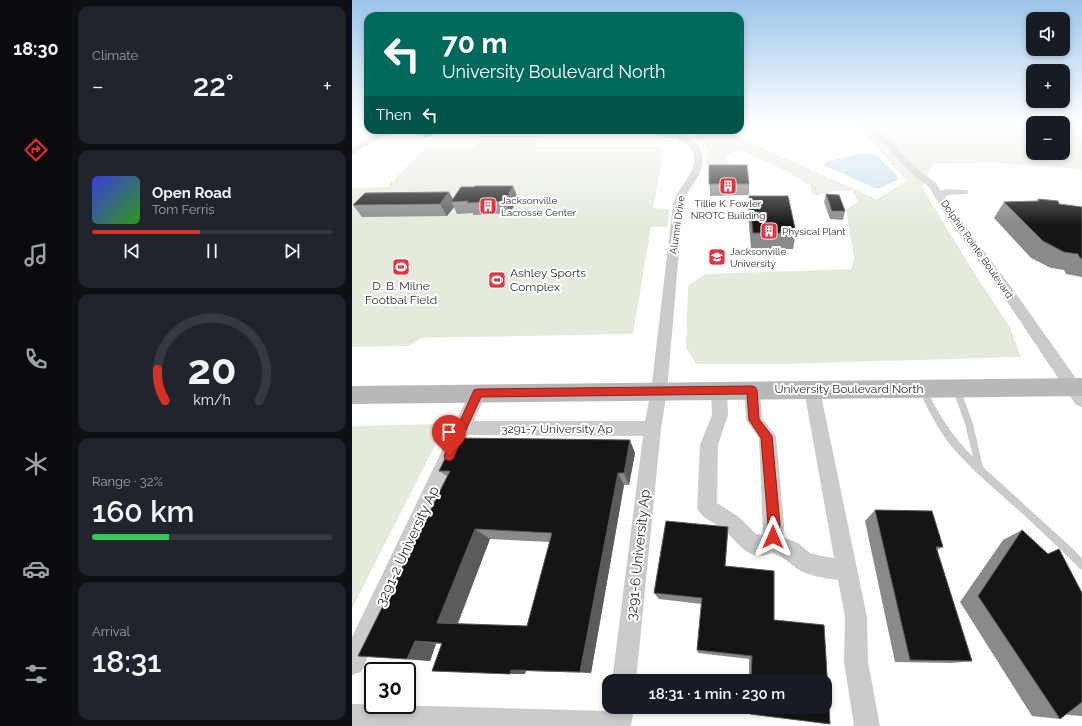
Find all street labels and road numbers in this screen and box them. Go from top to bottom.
street label: Alumni Drive [667,195,687,255]
street label: Dolphin Pointe Boulevard [939,198,1015,300]
street label: University Boulevard North [775,382,924,396]
street label: 3291-7 University Ap [501,422,613,436]
street label: 3291-2 University Ap [372,483,442,609]
street label: 3291-6 University Ap [623,488,653,621]

